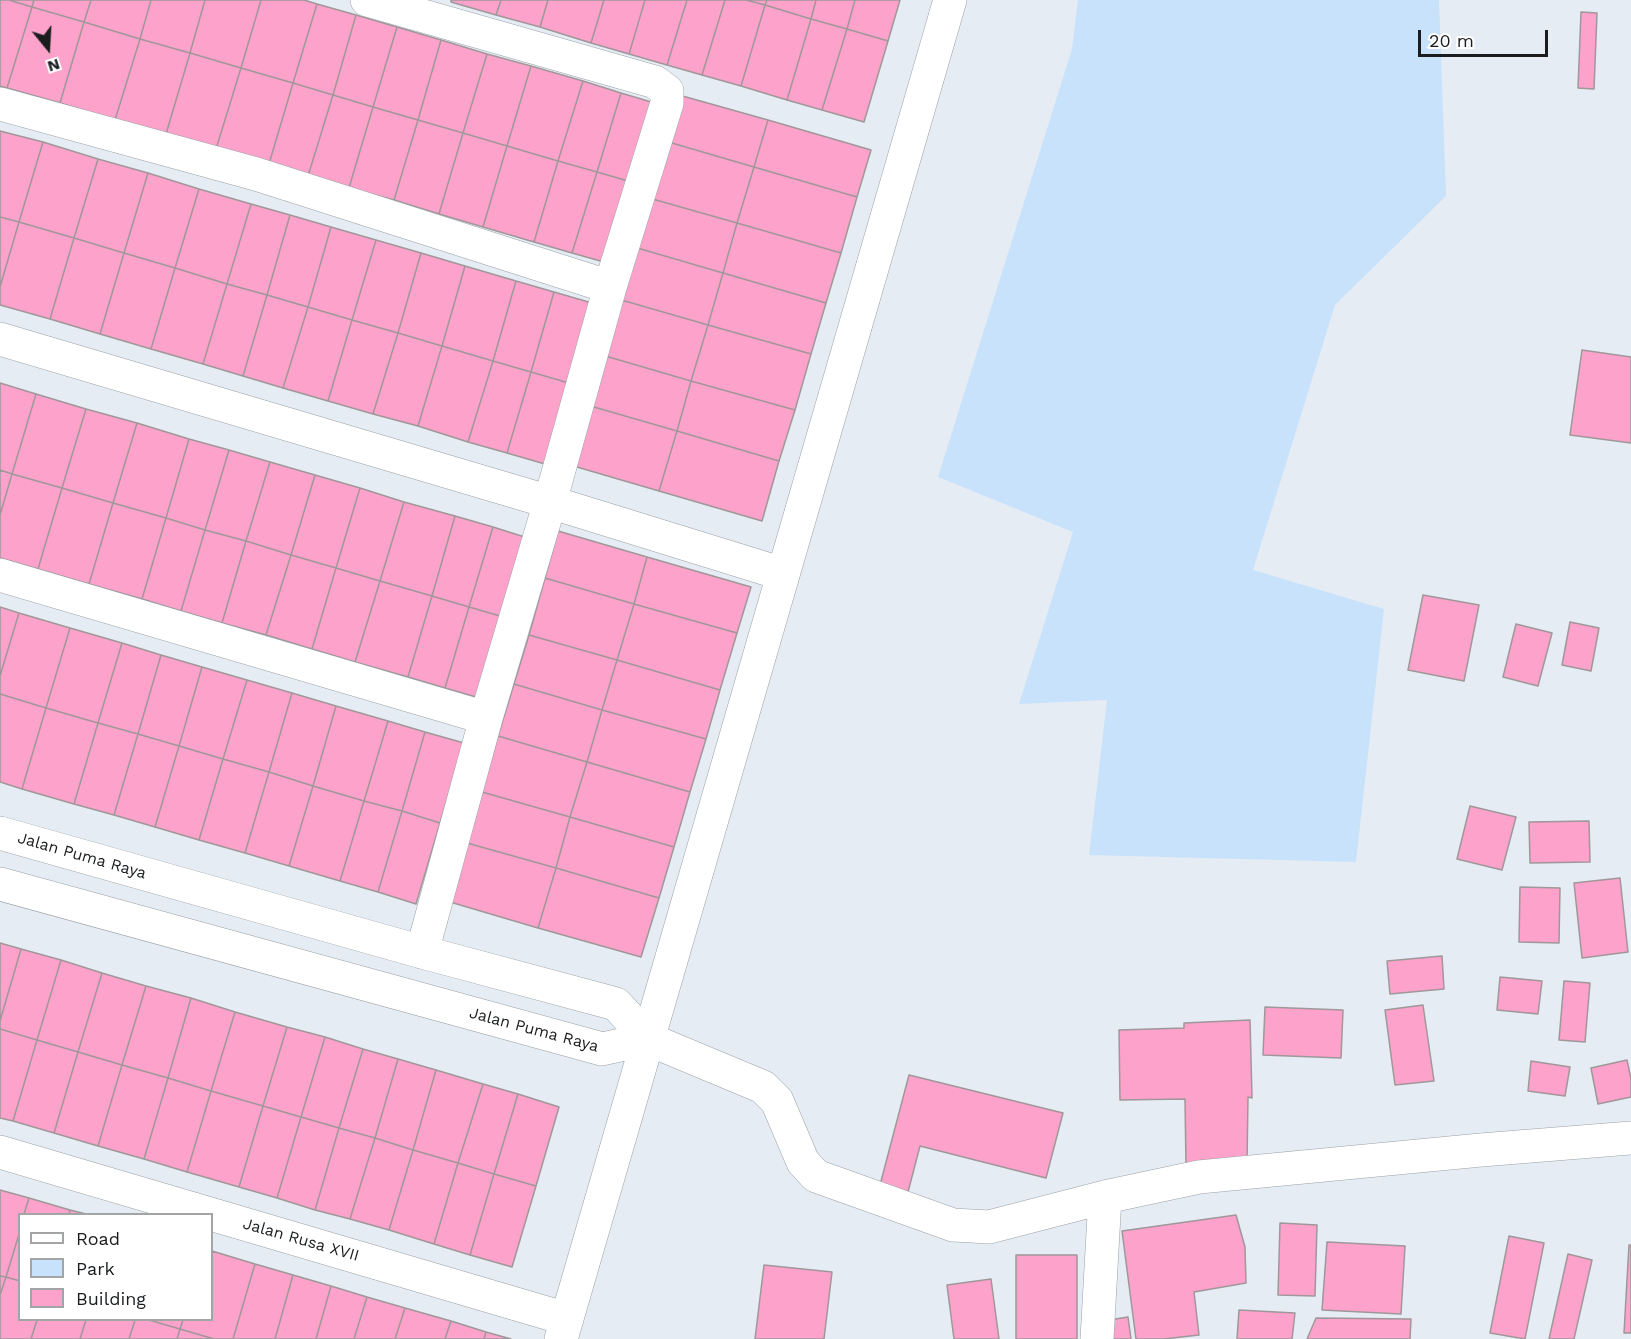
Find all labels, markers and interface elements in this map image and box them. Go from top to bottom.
north arrow [18,18,78,78]
scale bar [1421,18,1552,56]
text: 20 m [1429,30,1474,51]
text: N [45,55,62,76]
street label: Jalan Puma Raya [15,828,149,884]
street label: Jalan Puma Raya [467,1004,601,1056]
legend [18,1213,213,1321]
street label: Jalan Rusa XVII [241,1214,361,1266]
text: Road [76,1228,120,1249]
text: Park [76,1258,115,1279]
text: Building [76,1288,146,1309]

